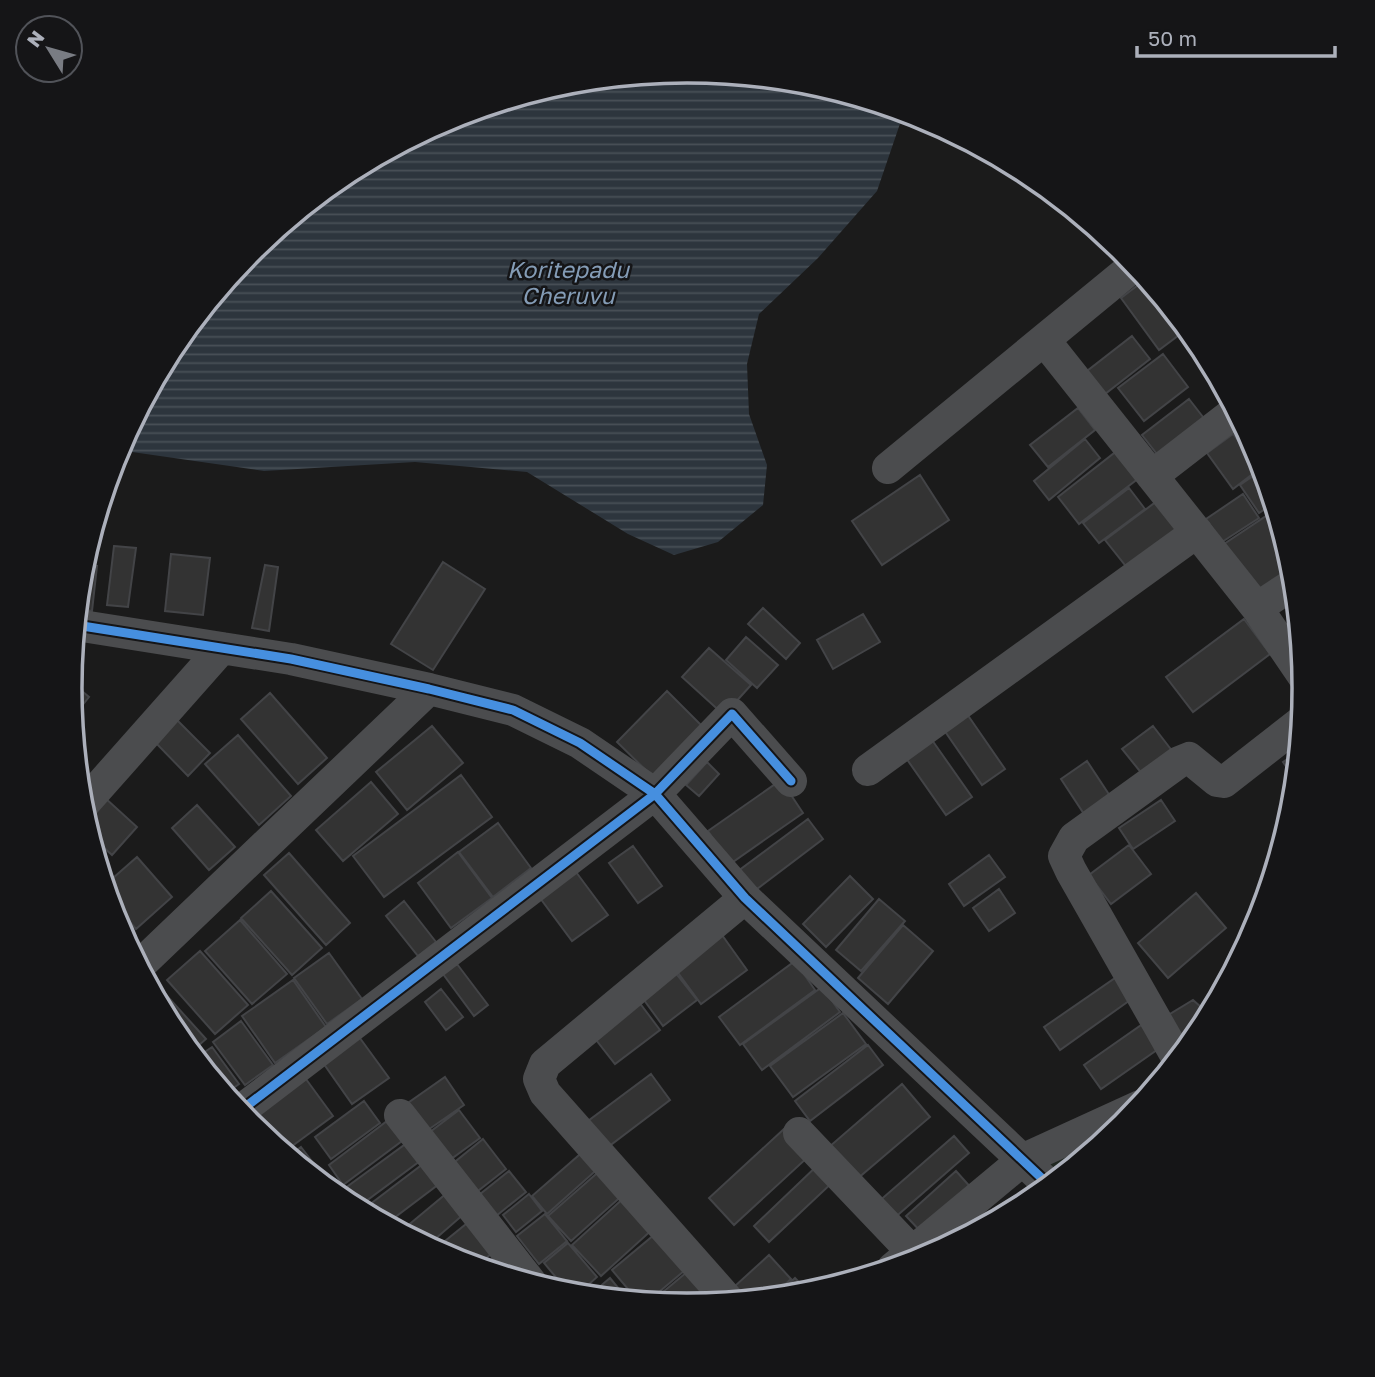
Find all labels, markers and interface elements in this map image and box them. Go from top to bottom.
north arrow [14,14,84,84]
scale bar [1137,14,1335,58]
text: 50 m [1148,25,1197,51]
text: N [21,26,49,51]
water label: Koritepadu Cheruvu [507,255,631,309]

